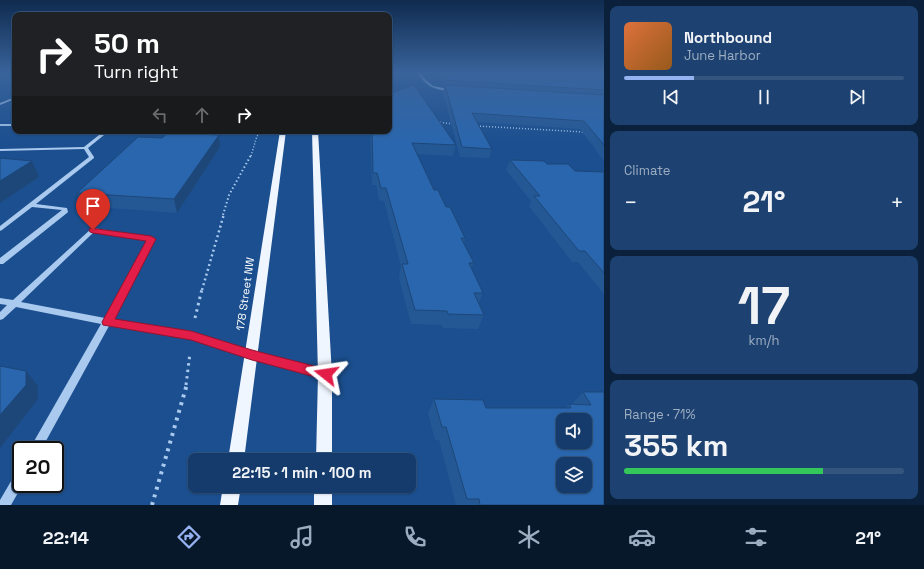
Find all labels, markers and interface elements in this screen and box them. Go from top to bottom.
text: 50 m [94,25,160,61]
icon: right [28,28,80,80]
text: Northbound [684,28,772,47]
text: June Harbor [684,47,761,64]
text: Turn right [94,60,178,83]
icon: previous [660,86,682,108]
icon: pause [753,86,775,108]
icon: next [846,86,868,108]
icon: left [149,104,171,126]
icon: ahead [191,104,213,126]
icon: right [233,104,255,126]
text: Climate [624,162,670,179]
text: 21° [742,182,786,221]
text: − [624,188,638,216]
text: + [890,188,904,216]
pin [76,189,110,230]
icon: arrive [82,195,104,217]
street label: 178 Street NW [233,256,257,332]
text: 17 [738,273,790,339]
text: km/h [749,332,779,349]
position arrow [305,353,347,395]
text: Range · 71% [624,406,695,423]
map controls [556,413,592,493]
button: sound [556,413,592,449]
text: 355 km [624,426,728,465]
speed limit sign: 20 [12,441,64,493]
button: layers [556,457,592,493]
text: 22:15 · 1 min · 100 m [232,463,372,482]
icon: directions [175,523,203,551]
icon: music [288,523,316,551]
icon: phone [401,523,429,551]
icon: climate [515,523,543,551]
icon: car [628,523,656,551]
icon: filters [742,523,770,551]
text: 22:14 [43,526,89,549]
text: 21° [855,526,881,549]

